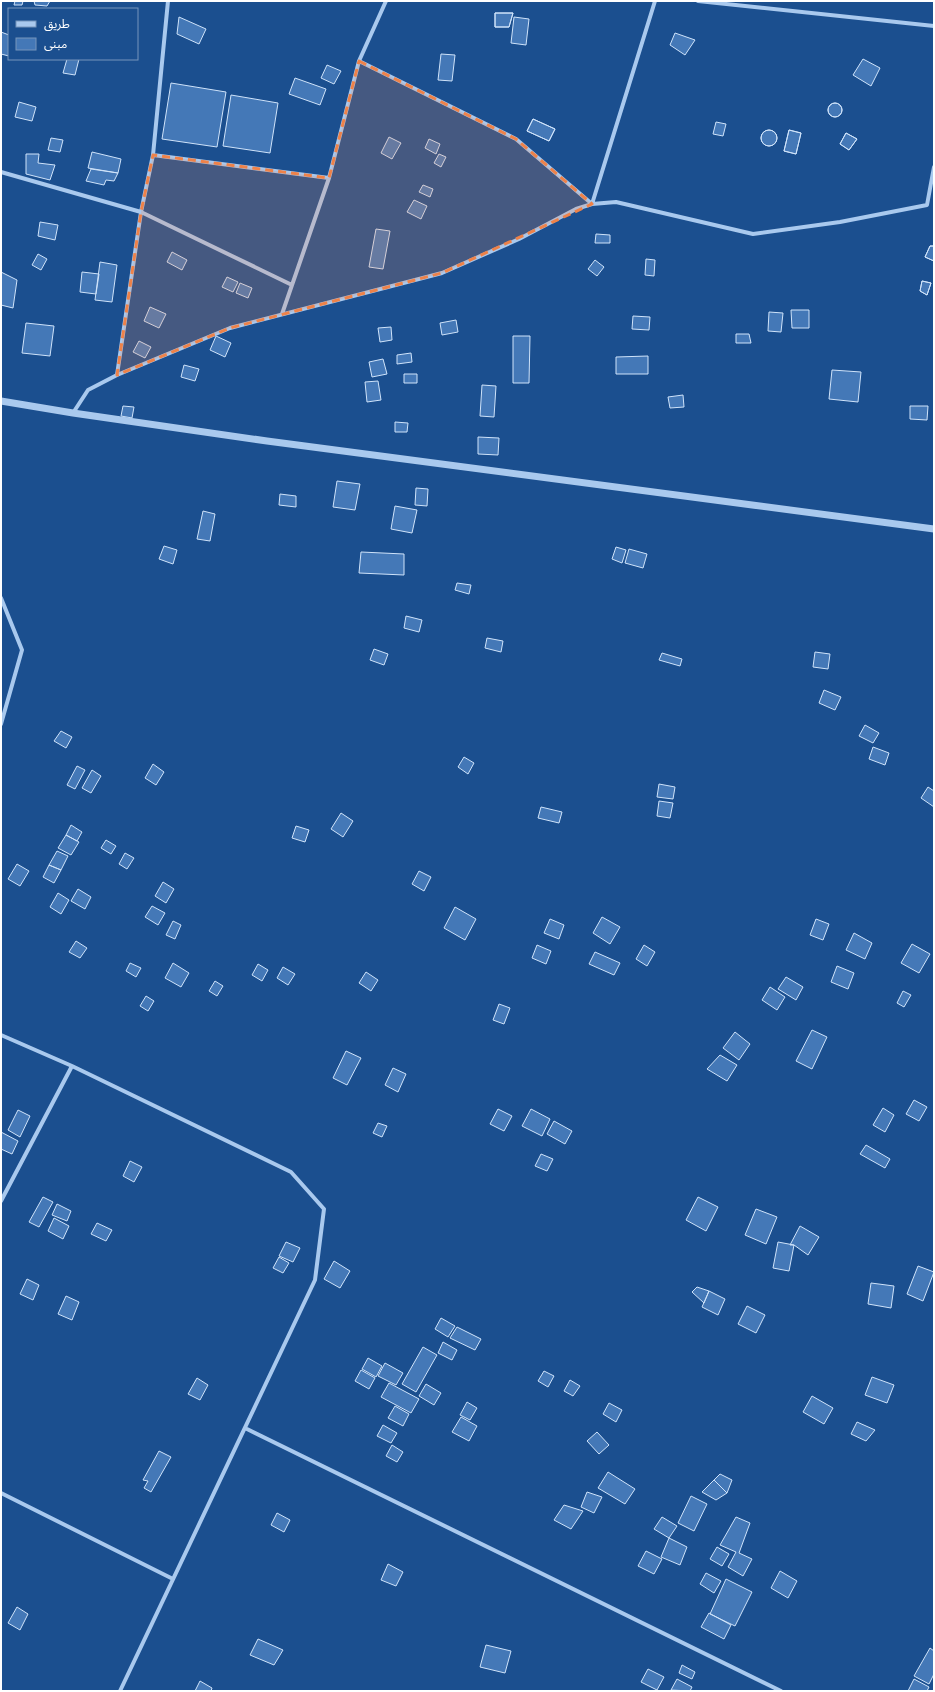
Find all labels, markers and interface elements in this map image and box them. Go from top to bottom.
legend [8,8,138,60]
text: طريق [44,17,70,32]
text: مبنى [44,37,67,51]

